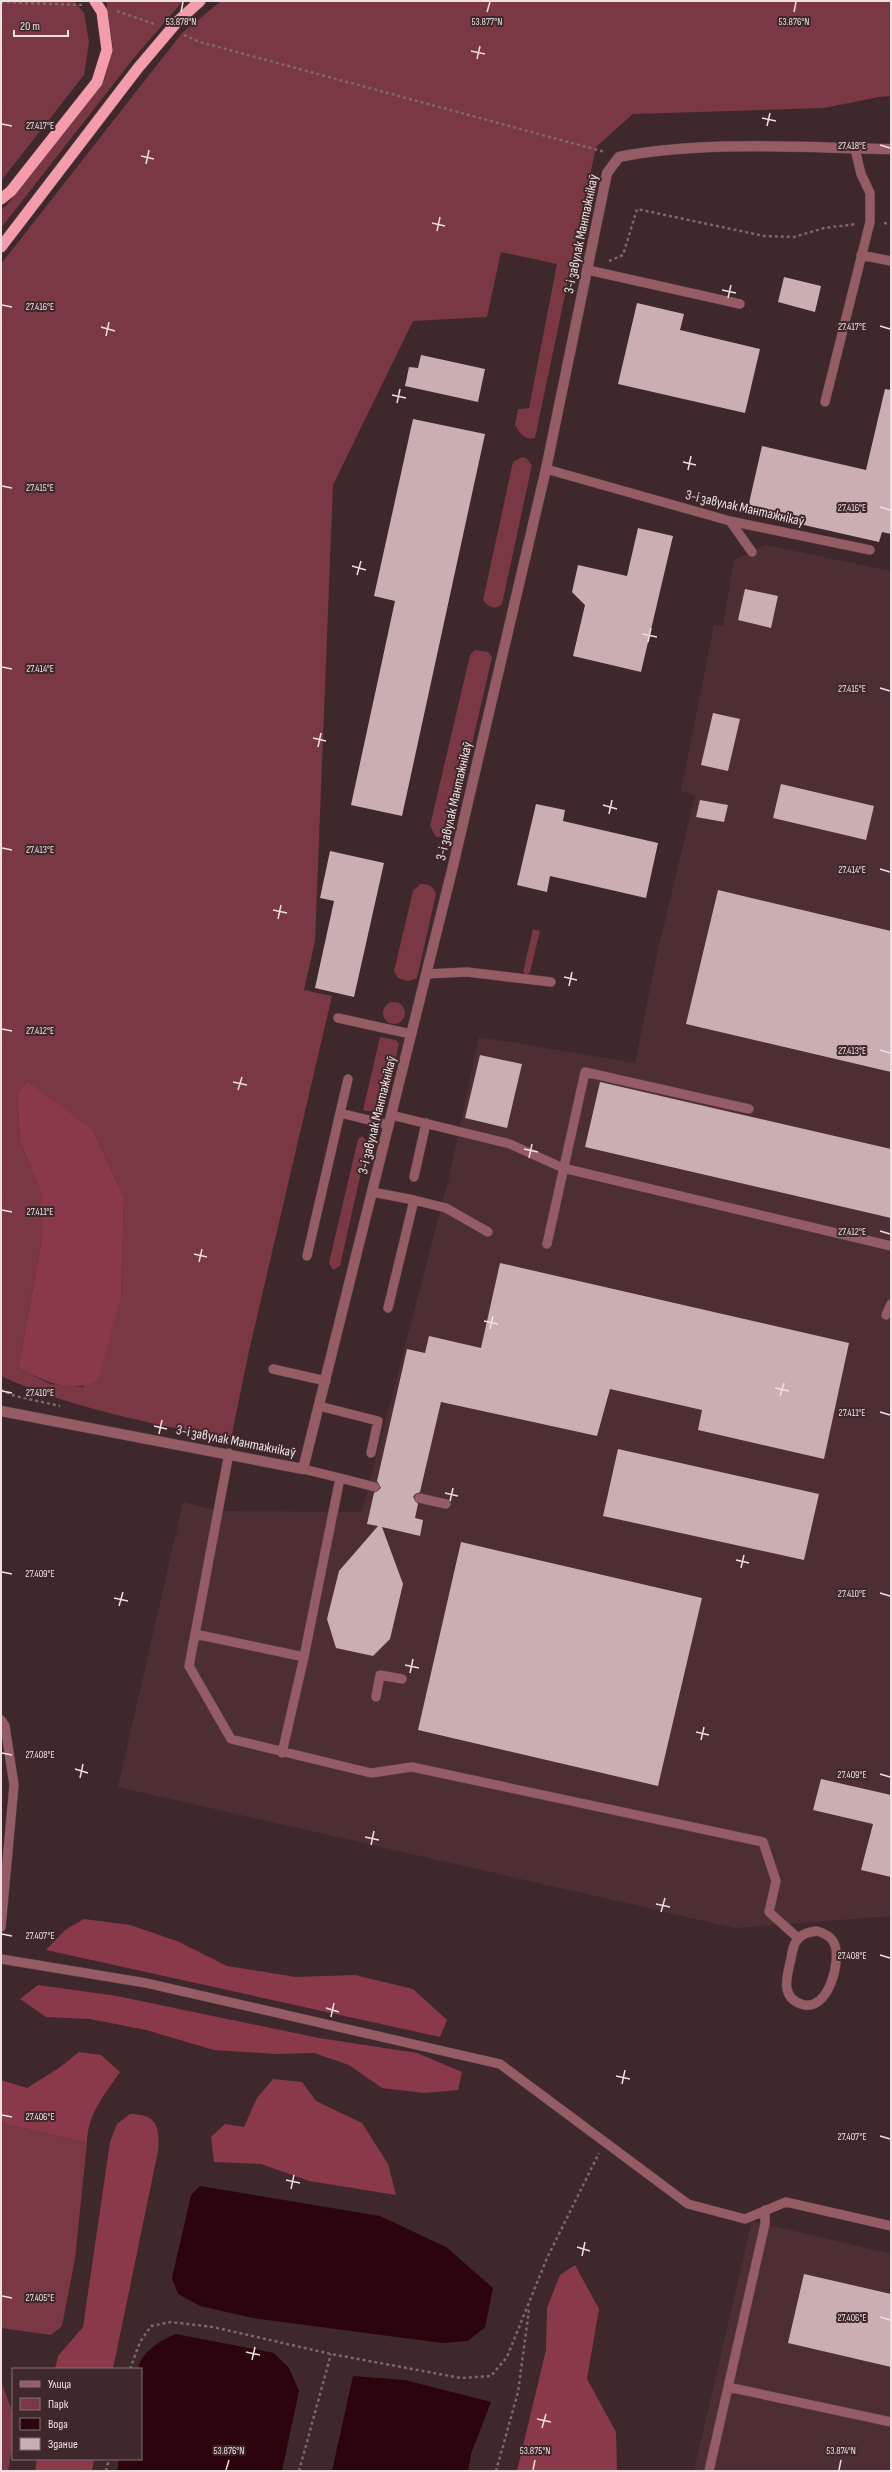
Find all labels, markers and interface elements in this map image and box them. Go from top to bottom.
scale bar [14,12,68,38]
text: 53.878°N [166,16,196,28]
text: 53.877°N [472,16,502,28]
text: 53.876°N [779,16,809,28]
text: 20 m [20,19,40,34]
text: 27.417°E [26,120,54,132]
text: 27.418°E [838,140,866,152]
street label: 3-і завулак Мантажнікаў [560,172,602,295]
text: 27.416°E [26,301,54,313]
text: 27.417°E [838,321,866,333]
text: 27.415°E [26,482,54,494]
street label: 3-і завулак Мантажнікаў [684,486,807,530]
text: 27.416°E [838,502,866,514]
text: 27.414°E [26,663,54,675]
text: 27.415°E [838,683,866,695]
street label: 3-і завулак Мантажнікаў [432,739,476,862]
text: 27.413°E [26,844,54,856]
text: 27.414°E [838,864,866,876]
text: 27.412°E [26,1025,54,1037]
text: 27.413°E [838,1045,866,1057]
street label: 3-і завулак Мантажнікаў [354,1053,400,1176]
text: 27.411°E [27,1206,53,1218]
text: 27.412°E [838,1226,866,1238]
text: 27.410°E [26,1387,54,1399]
text: 27.411°E [839,1407,865,1419]
street label: 3-і завулак Мантажнікаў [175,1421,298,1461]
text: 27.409°E [25,1568,55,1580]
text: 27.410°E [838,1588,866,1600]
text: 27.408°E [25,1749,55,1761]
text: 27.409°E [837,1769,867,1781]
text: 27.407°E [25,1930,55,1942]
text: 27.408°E [837,1950,867,1962]
text: 27.406°E [25,2111,55,2123]
text: 27.407°E [837,2131,867,2143]
text: 27.405°E [26,2292,54,2304]
text: 27.406°E [837,2312,867,2324]
legend [12,2368,142,2460]
text: Улица [48,2377,72,2392]
text: Парк [48,2397,69,2412]
text: Вода [48,2417,68,2432]
text: Здание [48,2437,78,2452]
text: 53.876°N [214,2445,244,2457]
text: 53.875°N [520,2445,550,2457]
text: 53.874°N [826,2445,856,2457]

